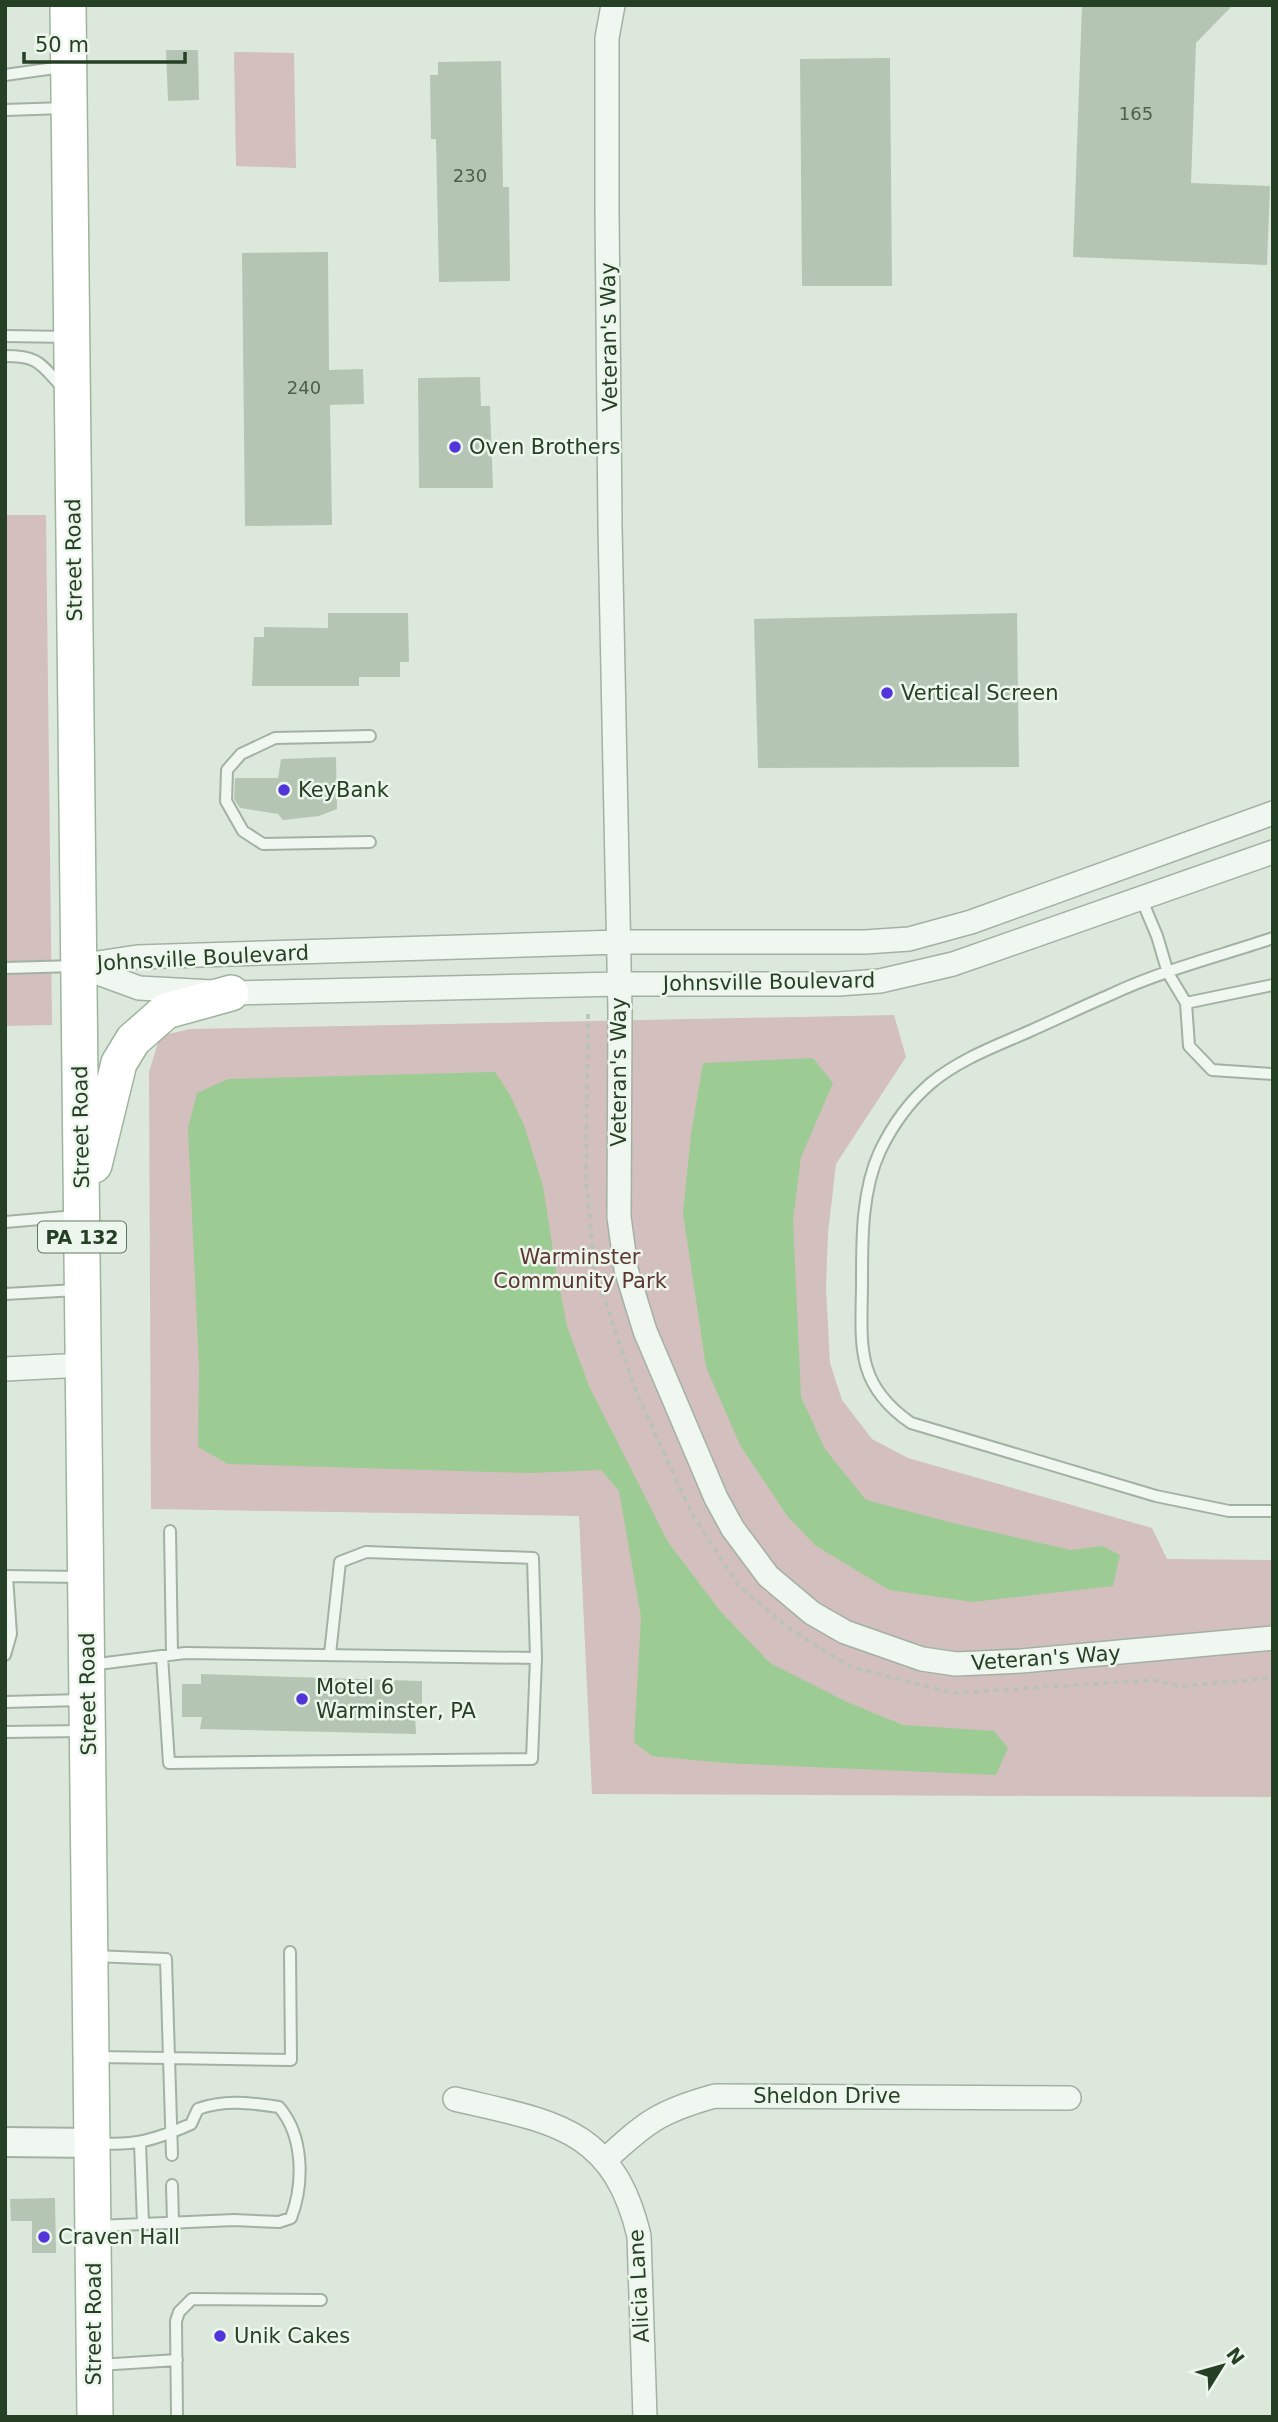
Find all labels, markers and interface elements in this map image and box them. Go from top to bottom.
scale bar [24,21,186,65]
text: 50 m [35,33,89,57]
house number: 165 [1119,103,1153,124]
house number: 230 [453,165,487,186]
street label: Veteran's Way [596,262,622,412]
house number: 240 [287,377,321,398]
place label: Oven Brothers [469,435,620,459]
marker: Oven Brothers [447,439,463,455]
street label: Street Road [61,498,87,622]
place label: Vertical Screen [901,681,1058,705]
marker: Vertical Screen [879,685,895,701]
place label: KeyBank [298,778,390,802]
marker: KeyBank [276,782,292,798]
street label: Johnsville Boulevard [94,940,310,976]
street label: Johnsville Boulevard [661,968,875,996]
street label: Veteran's Way [607,997,631,1147]
street label: Street Road [68,1065,94,1189]
road number: PA 132 [38,1222,126,1252]
park label: Warminster Community Park [493,1245,668,1293]
street label: Street Road [75,1632,101,1756]
street label: Veteran's Way [970,1641,1122,1675]
place label: Motel 6 Warminster, PA [316,1675,477,1723]
marker: Motel 6 Warminster, PA [294,1691,310,1707]
street label: Sheldon Drive [753,2084,901,2108]
place label: Craven Hall [58,2225,180,2249]
marker: Craven Hall [36,2229,52,2245]
street label: Alicia Lane [624,2229,654,2343]
street label: Street Road [82,2262,106,2386]
place label: Unik Cakes [234,2324,350,2348]
marker: Unik Cakes [212,2328,228,2344]
north arrow [1187,2331,1257,2401]
text: N [1222,2343,1249,2369]

